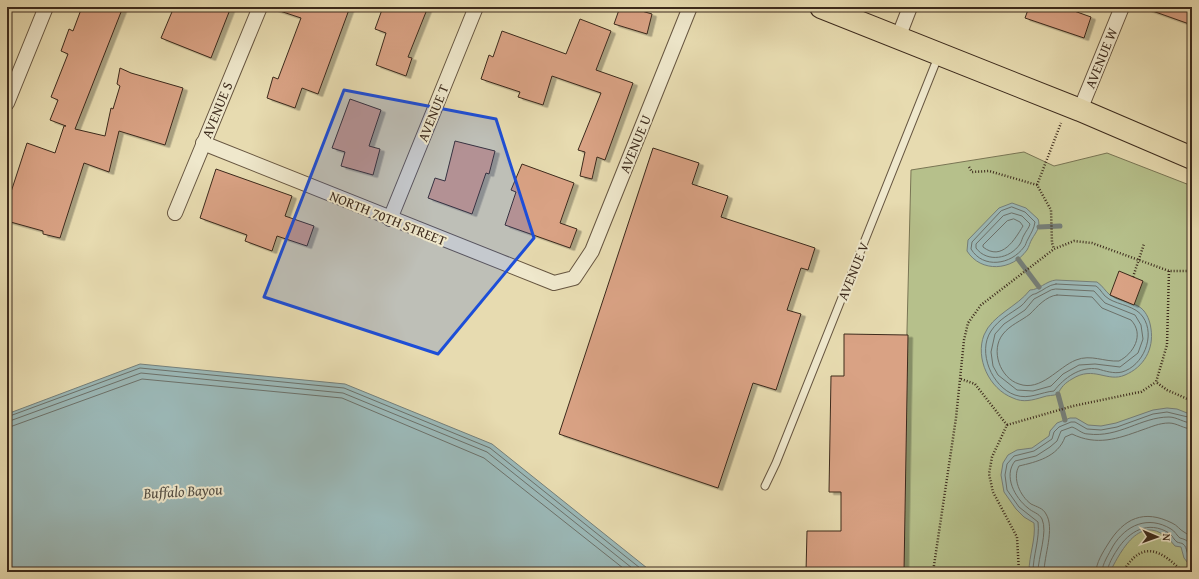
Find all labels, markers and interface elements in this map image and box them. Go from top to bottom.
street label: AVENUE W [1080,24,1122,91]
street label: AVENUE S [197,79,237,141]
street label: AVENUE T [412,81,454,145]
street label: AVENUE U [614,112,656,176]
street label: NORTH 70TH STREET [327,185,449,251]
street label: AVENUE V [832,239,874,303]
water label: Buffalo Bayou [142,478,224,504]
north arrow [1137,517,1177,557]
text: N [1159,533,1175,542]

